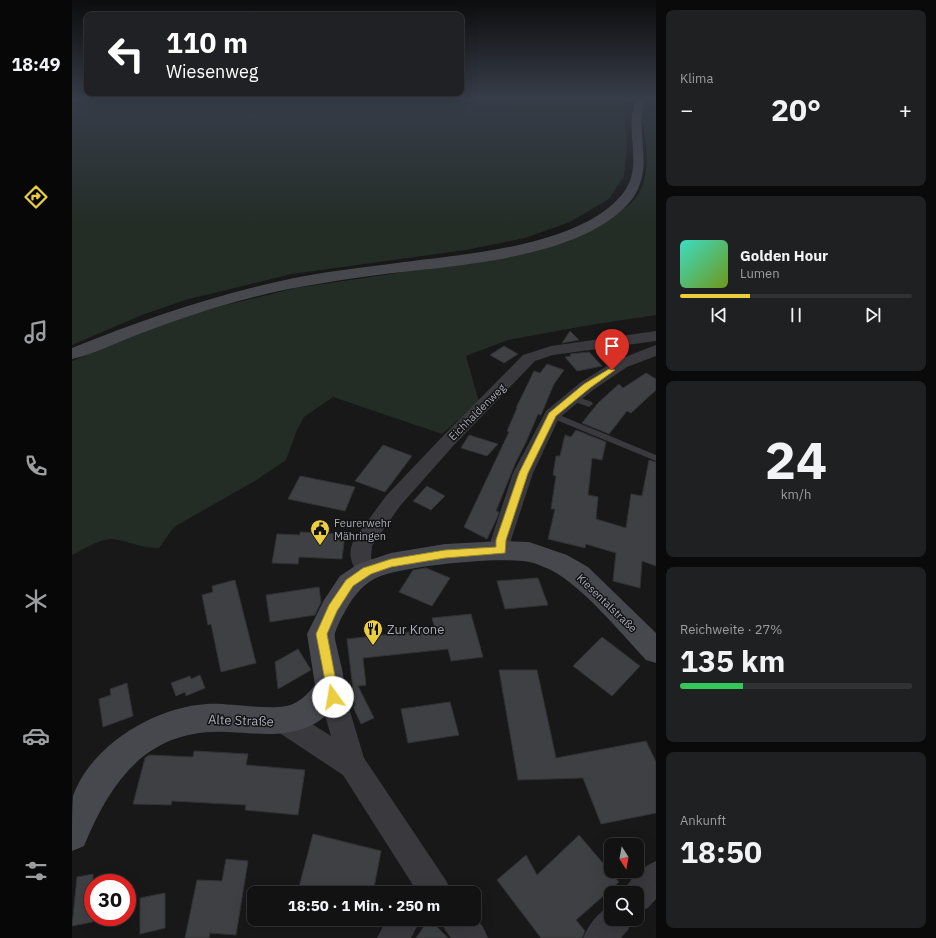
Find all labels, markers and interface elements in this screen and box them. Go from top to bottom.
text: 110 m [166,24,248,61]
icon: left [100,28,152,80]
text: 18:49 [11,53,61,76]
text: Wiesenweg [166,60,258,83]
text: Klima [680,70,713,87]
text: 20° [771,90,821,129]
text: − [680,95,693,124]
text: + [899,95,912,124]
icon: directions [22,183,50,211]
text: Golden Hour [740,246,828,265]
text: Lumen [740,265,780,282]
icon: previous [708,304,730,326]
icon: pause [785,304,807,326]
icon: next [862,304,884,326]
icon: music [22,318,50,346]
pin [595,329,629,370]
icon: arrive [601,335,623,357]
street label: Eichhaldenweg [446,380,509,443]
text: 24 [765,426,827,493]
icon: phone [22,452,50,480]
text: km/h [781,486,811,503]
place label: Feurerwehr Mähringen [334,516,391,543]
public building icon: Feurerwehr Mähringen [309,518,331,546]
street label: Kiesentalstraße [574,571,640,635]
icon: climate [22,587,50,615]
restaurant icon: Zur Krone [362,618,384,646]
place label: Zur Krone [387,621,444,638]
text: Reichweite · 27% [680,621,782,638]
text: 135 km [680,641,785,680]
position arrow [312,676,354,718]
street label: Alte Straße [208,711,274,730]
icon: car [22,722,50,750]
text: Ankunft [680,812,726,829]
text: 18:50 [680,832,762,871]
north arrow [604,838,644,878]
map controls [604,838,644,926]
icon: filters [22,857,50,885]
speed limit sign: 30 [84,874,136,926]
button: search [604,886,644,926]
text: 18:50 · 1 Min. · 250 m [288,896,440,915]

